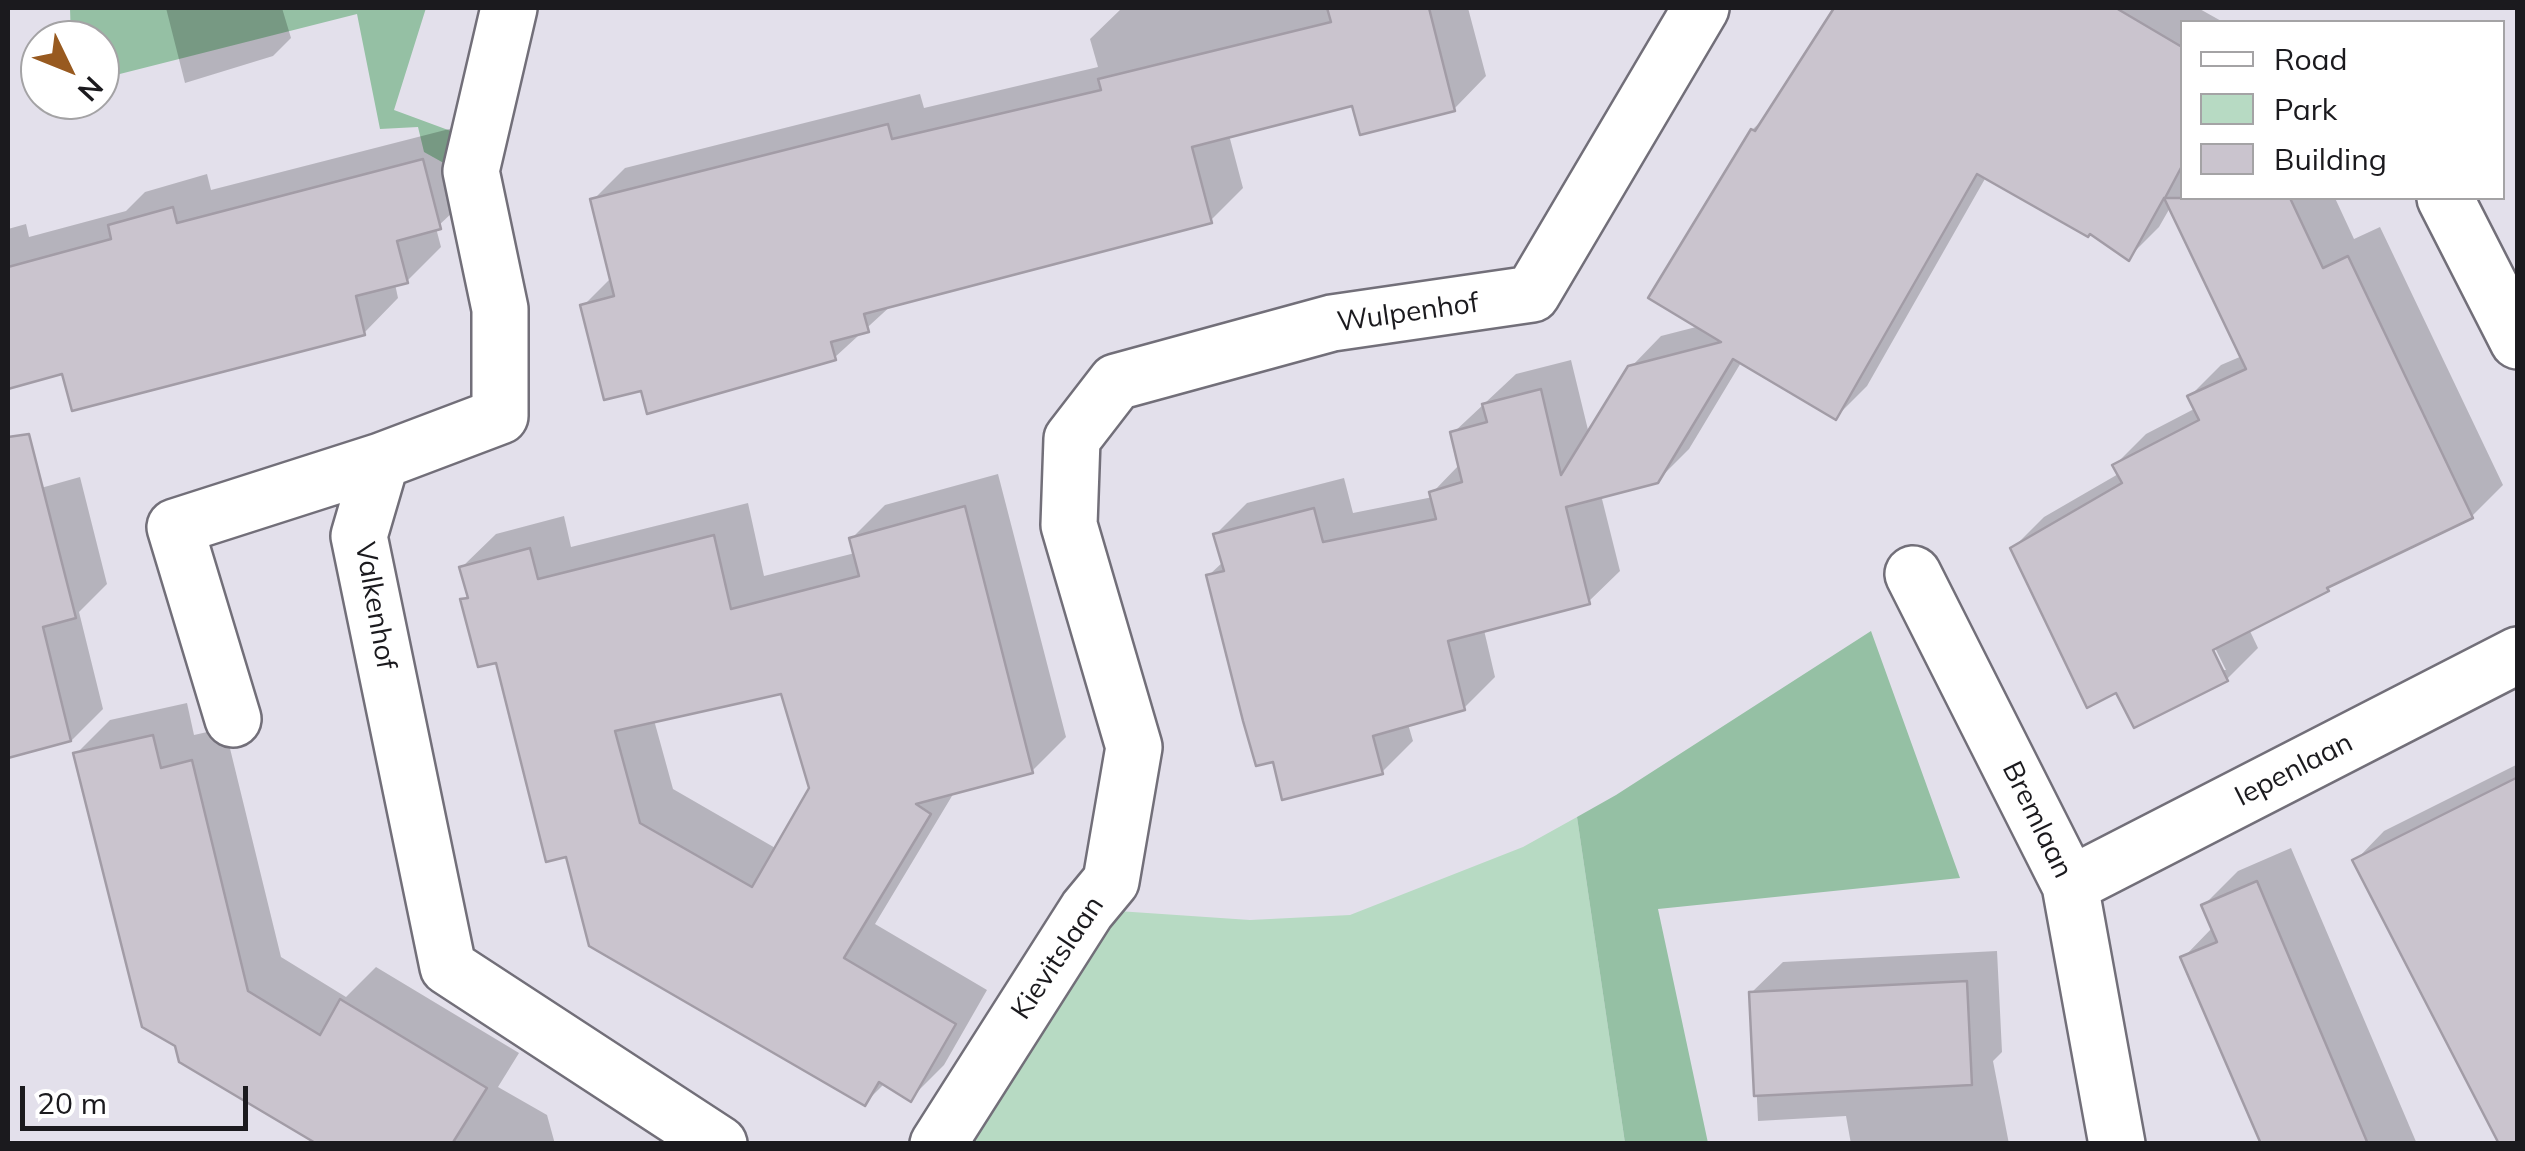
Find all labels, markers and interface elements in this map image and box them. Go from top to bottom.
north arrow [20,20,120,120]
legend [2180,20,2505,200]
text: Road [2274,40,2348,78]
text: N [71,70,111,109]
text: Park [2274,90,2337,128]
text: Building [2274,140,2387,178]
street label: Wulpenhof [1335,286,1481,340]
street label: Valkenhof [347,540,403,672]
street label: Iepenlaan [2230,726,2358,814]
street label: Bremlaan [1994,756,2080,884]
street label: Kievitslaan [1005,890,1111,1026]
scale bar [25,1066,252,1128]
text: 20 m [37,1084,107,1122]

